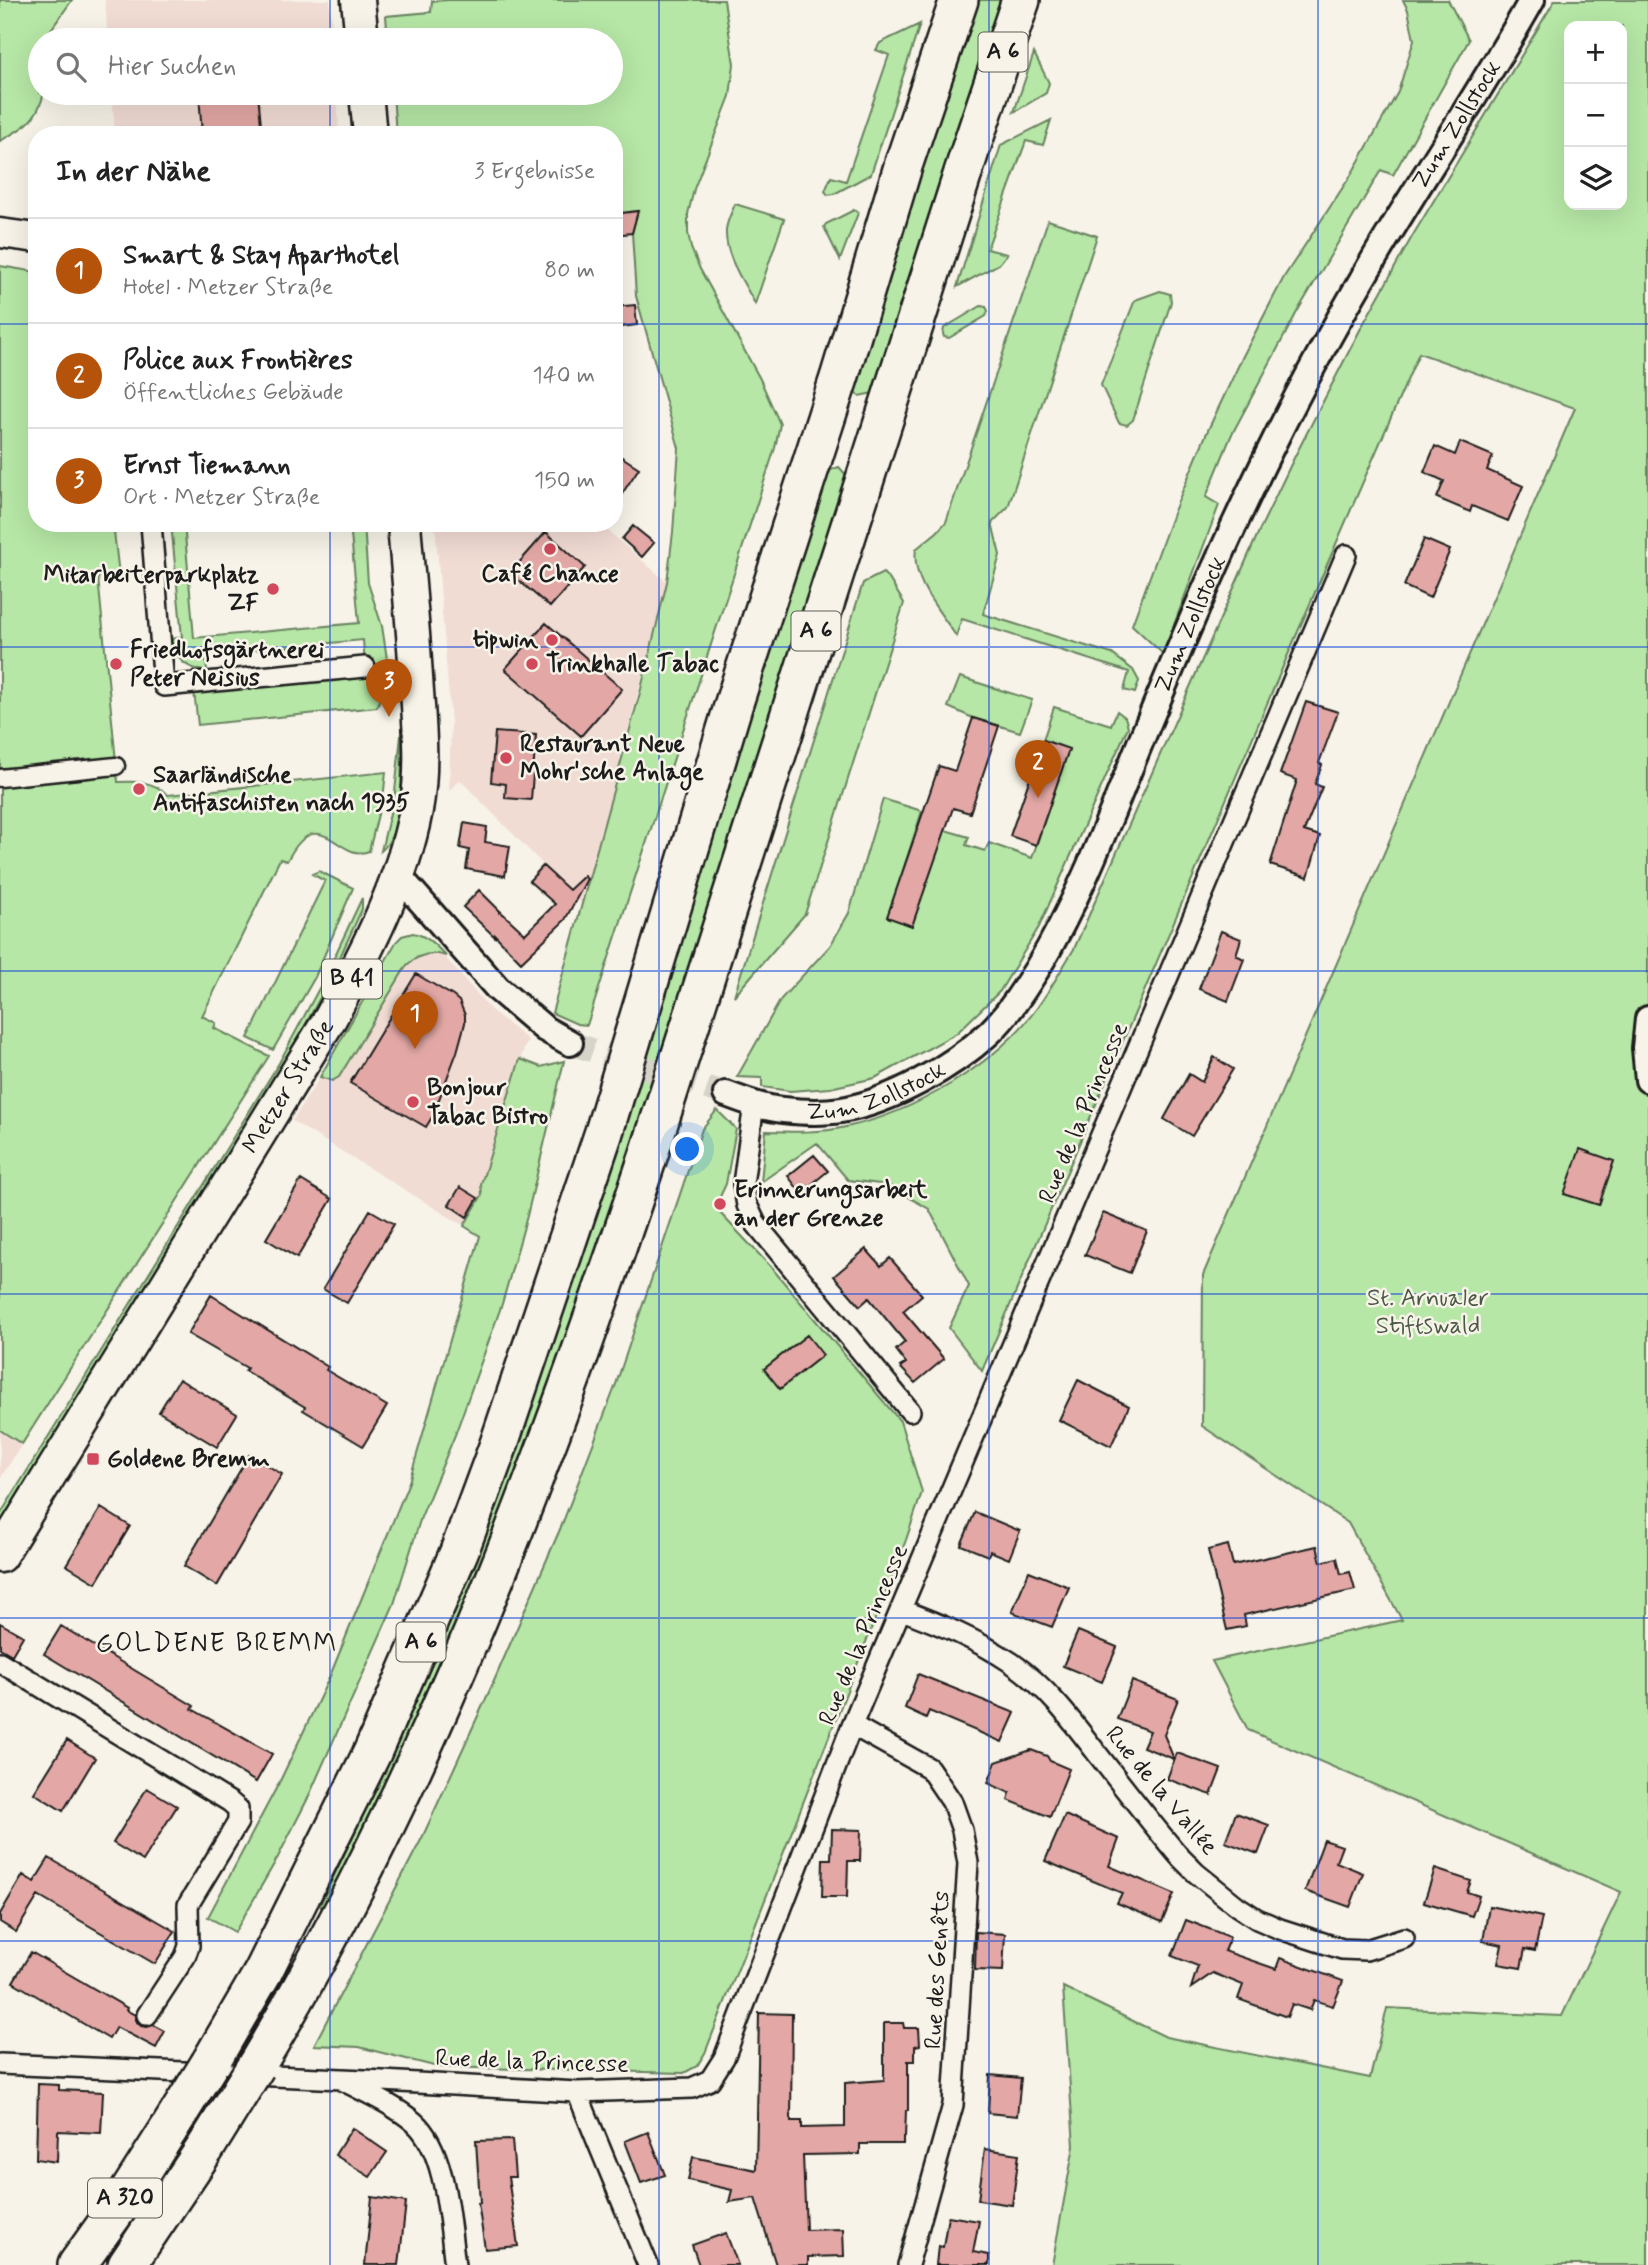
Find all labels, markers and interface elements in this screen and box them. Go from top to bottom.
map controls [1564,21,1627,210]
button: + [1564,21,1627,84]
search box [28,28,623,105]
road number: A 6 [978,32,1028,72]
icon: search [52,48,90,86]
text: Hier suchen [108,50,236,84]
street label: Zum Zollstock [1405,55,1509,195]
button: − [1564,84,1627,147]
button: layers [1564,147,1627,210]
text: In der Nähe [56,152,211,191]
text: 3 Ergebnisse [474,157,595,187]
text: Smart & Stay Aparthotel [123,239,399,273]
text: 1 [74,256,84,286]
text: 80 m [544,256,595,286]
text: Hotel · Metzer Straße [123,273,333,303]
text: Police aux Frontières [123,344,353,378]
text: 2 [73,361,85,391]
text: 140 m [532,361,595,391]
text: Öffentliches Gebäude [123,378,344,408]
text: Ernst Tiemann [123,449,291,483]
text: 3 [74,466,84,496]
text: 150 m [534,466,595,496]
text: Ort · Metzer Straße [123,483,320,513]
marker: Café Chance [542,541,558,557]
street label: Zum Zollstock [1147,551,1234,698]
place label: Café Chance [481,559,619,590]
place label: Mitarbeiterparkplatz ZF [43,560,259,619]
marker: Mitarbeiterparkplatz ZF [265,581,281,597]
road number: A 6 [792,611,840,650]
place label: tipwin [473,625,538,656]
marker: tipwin [544,632,560,648]
place label: Friedhofsgärtnerei Peter Neisius [130,635,325,694]
place label: Trinkhalle Tabac [546,649,719,680]
marker: Friedhofsgärtnerei Peter Neisius [108,656,124,672]
marker: Trinkhalle Tabac [524,656,540,672]
pin: 3 [366,659,412,717]
place label: Restaurant Neue Mohr'sche Anlage [520,729,704,791]
pin: 2 [1015,740,1061,798]
marker: Restaurant Neue Mohr'sche Anlage [498,750,514,766]
place label: Saarländische Antifaschisten nach 1935 [153,760,410,819]
marker: Saarländische Antifaschisten nach 1935 [131,781,147,797]
road number: B 41 [322,960,382,998]
pin: 1 [392,991,438,1049]
street label: Metzer Straße [235,1013,341,1159]
street label: Rue de la Princesse [1032,1018,1136,1208]
street label: Zum Zollstock [806,1054,952,1127]
place label: Bonjour Tabac Bistro [427,1073,548,1132]
marker: Bonjour Tabac Bistro [405,1094,421,1110]
your location [670,1132,704,1166]
place label: Erinnerungsarbeit an der Grenze [734,1175,928,1234]
marker: Erinnerungsarbeit an der Grenze [712,1196,728,1212]
park label: St. Arnualer Stiftswald [1367,1283,1489,1342]
place label: Goldene Bremm [107,1444,270,1475]
marker: Goldene Bremm [85,1451,101,1467]
street label: Rue de la Princesse [812,1540,916,1730]
road number: A 6 [396,1623,446,1662]
district label: GOLDENE BREMM [96,1627,338,1661]
street label: Rue de la Vallée [1098,1720,1224,1862]
street label: Rue des Genêts [918,1890,958,2050]
street label: Rue de la Princesse [435,2043,629,2081]
road number: A 320 [88,2178,162,2218]

